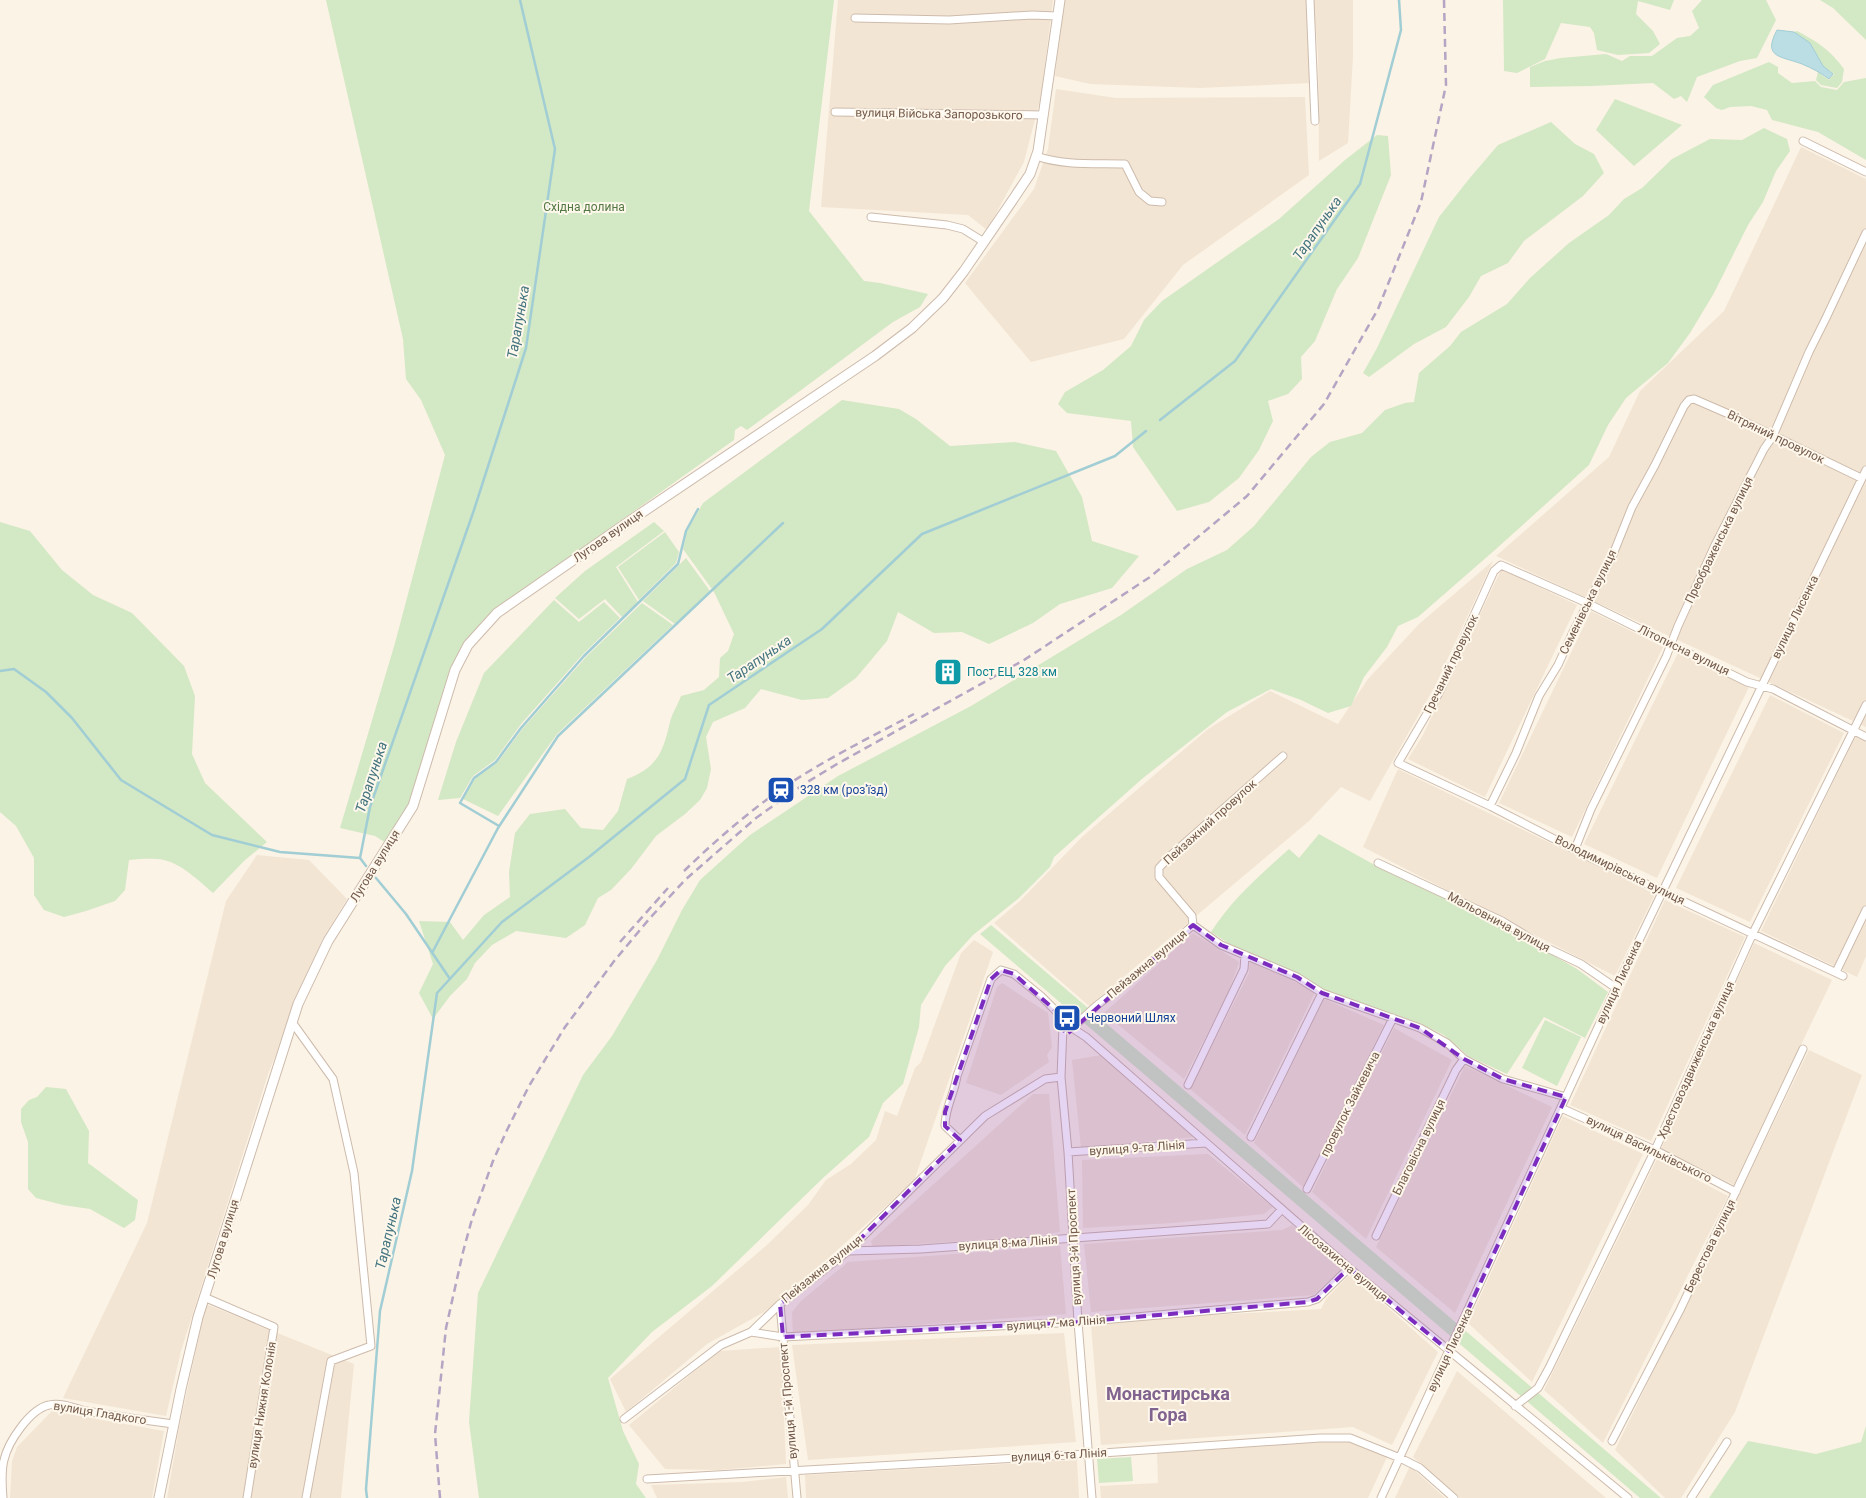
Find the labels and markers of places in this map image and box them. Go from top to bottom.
building icon: Пост ЕЦ, 328 км [933,657,963,687]
place label: Пост ЕЦ, 328 км [967,665,1057,679]
station icon: 328 км (роз'їзд) [766,775,796,805]
place label: 328 км (роз'їзд) [800,783,888,797]
bus stop icon: Червоний Шлях [1052,1003,1082,1033]
place label: Червоний Шлях [1086,1011,1176,1025]

